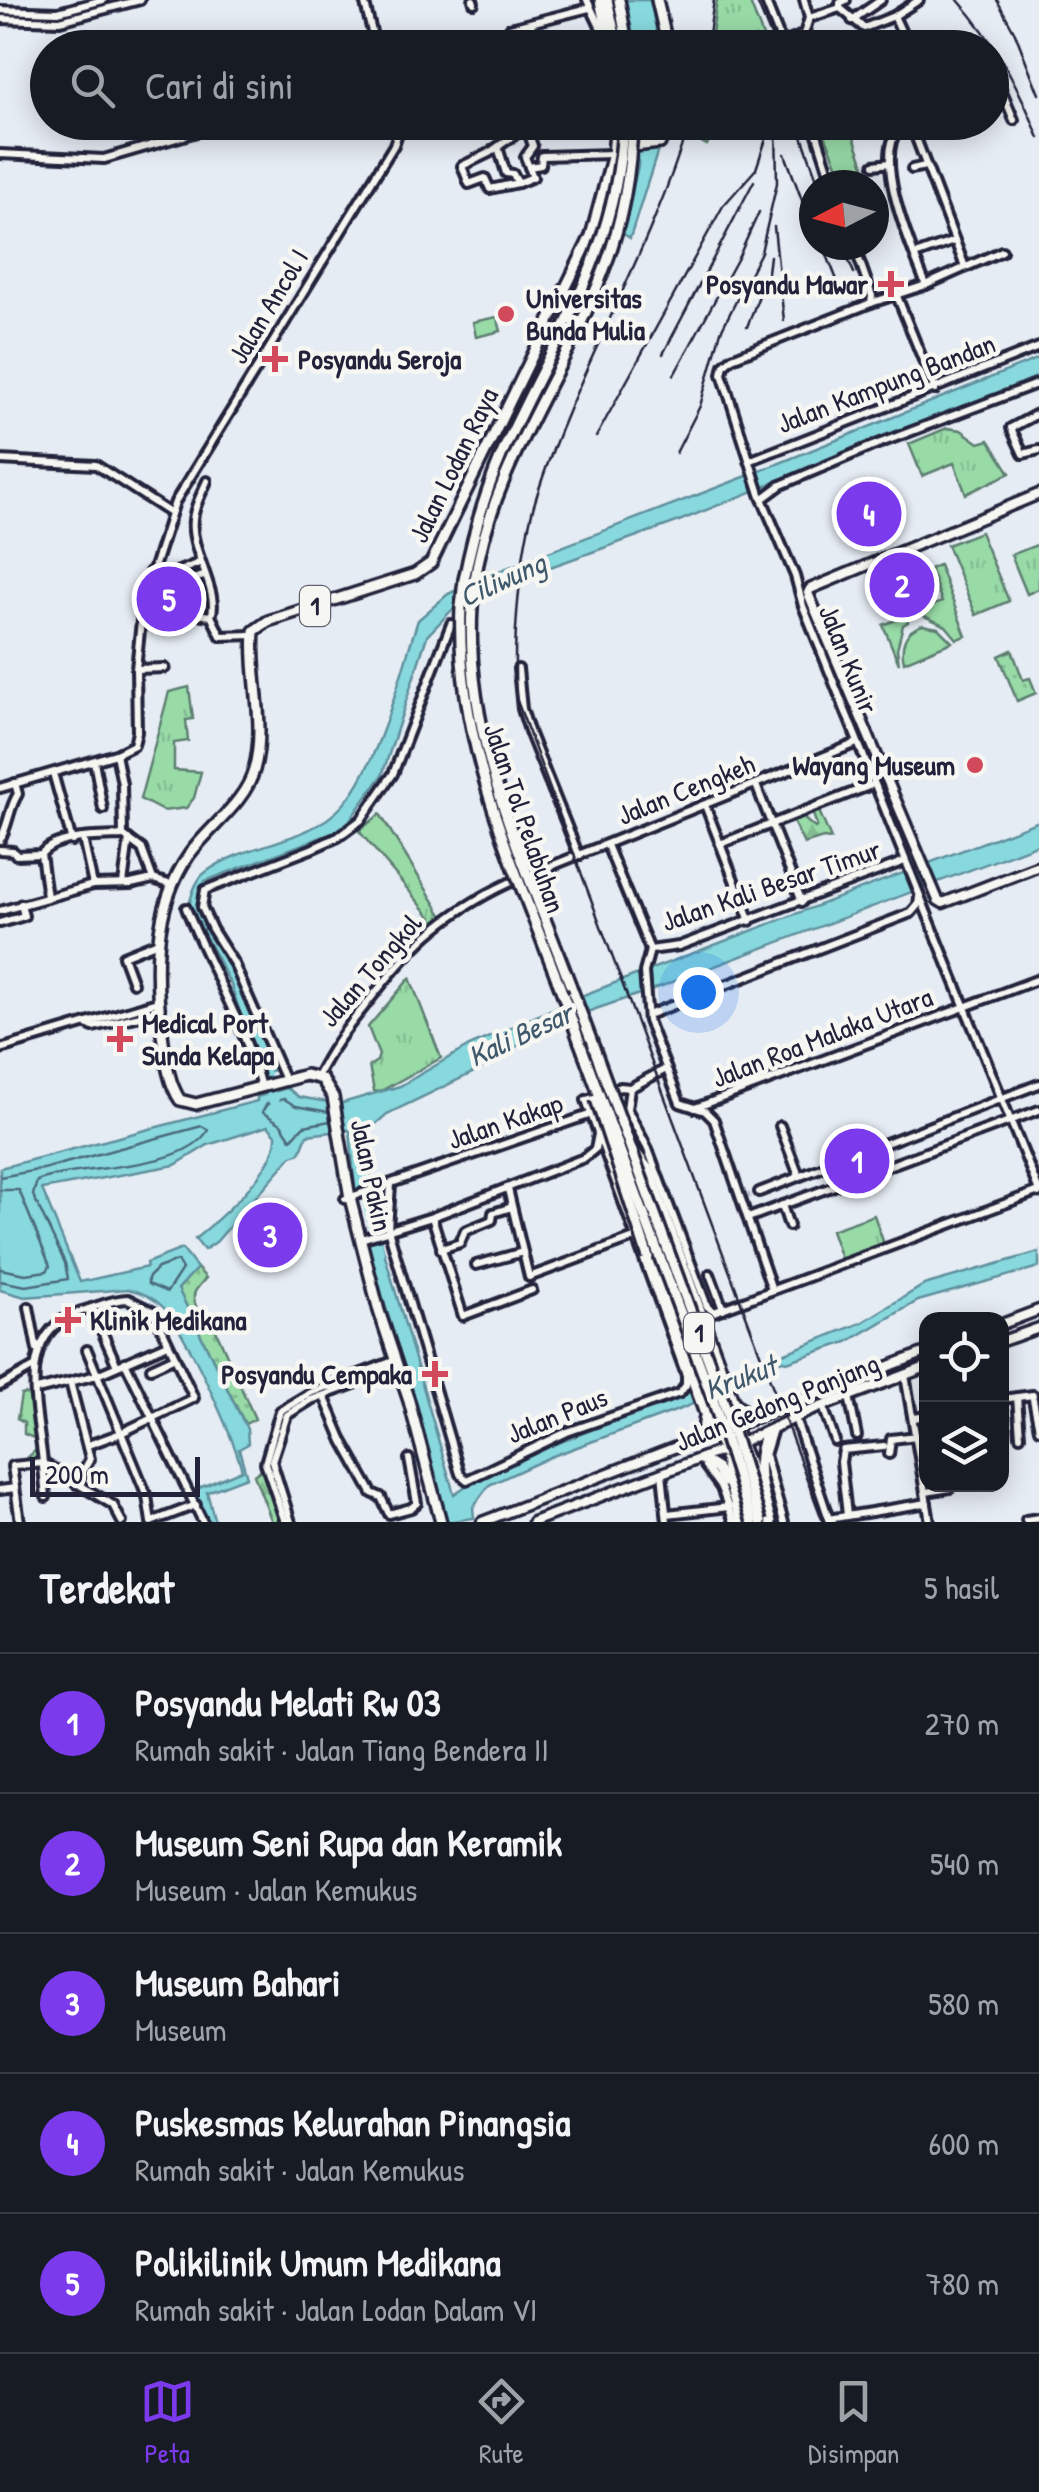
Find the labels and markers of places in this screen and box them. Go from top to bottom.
place label: Posyandu Mawar [706,265,868,304]
marker: Posyandu Mawar [878,271,904,297]
place label: Universitas Bunda Mulia [526,279,645,349]
marker: Universitas Bunda Mulia [495,303,517,325]
place label: Posyandu Seroja [298,340,461,379]
marker: Posyandu Seroja [262,346,288,372]
pin: 4 [836,476,902,552]
pin: 2 [870,548,934,622]
pin: 5 [136,562,202,636]
place label: Wayang Museum [792,746,955,785]
marker: Wayang Museum [964,754,986,776]
place label: Medical Port Sunda Kelapa [142,1004,274,1075]
marker: Medical Port Sunda Kelapa [107,1026,133,1052]
pin: 1 [824,1124,890,1198]
pin: 3 [238,1198,302,1272]
place label: Klinik Medikana [90,1301,247,1339]
marker: Klinik Medikana [55,1307,81,1333]
place label: Posyandu Cempaka [221,1355,412,1394]
marker: Posyandu Cempaka [422,1361,448,1387]

